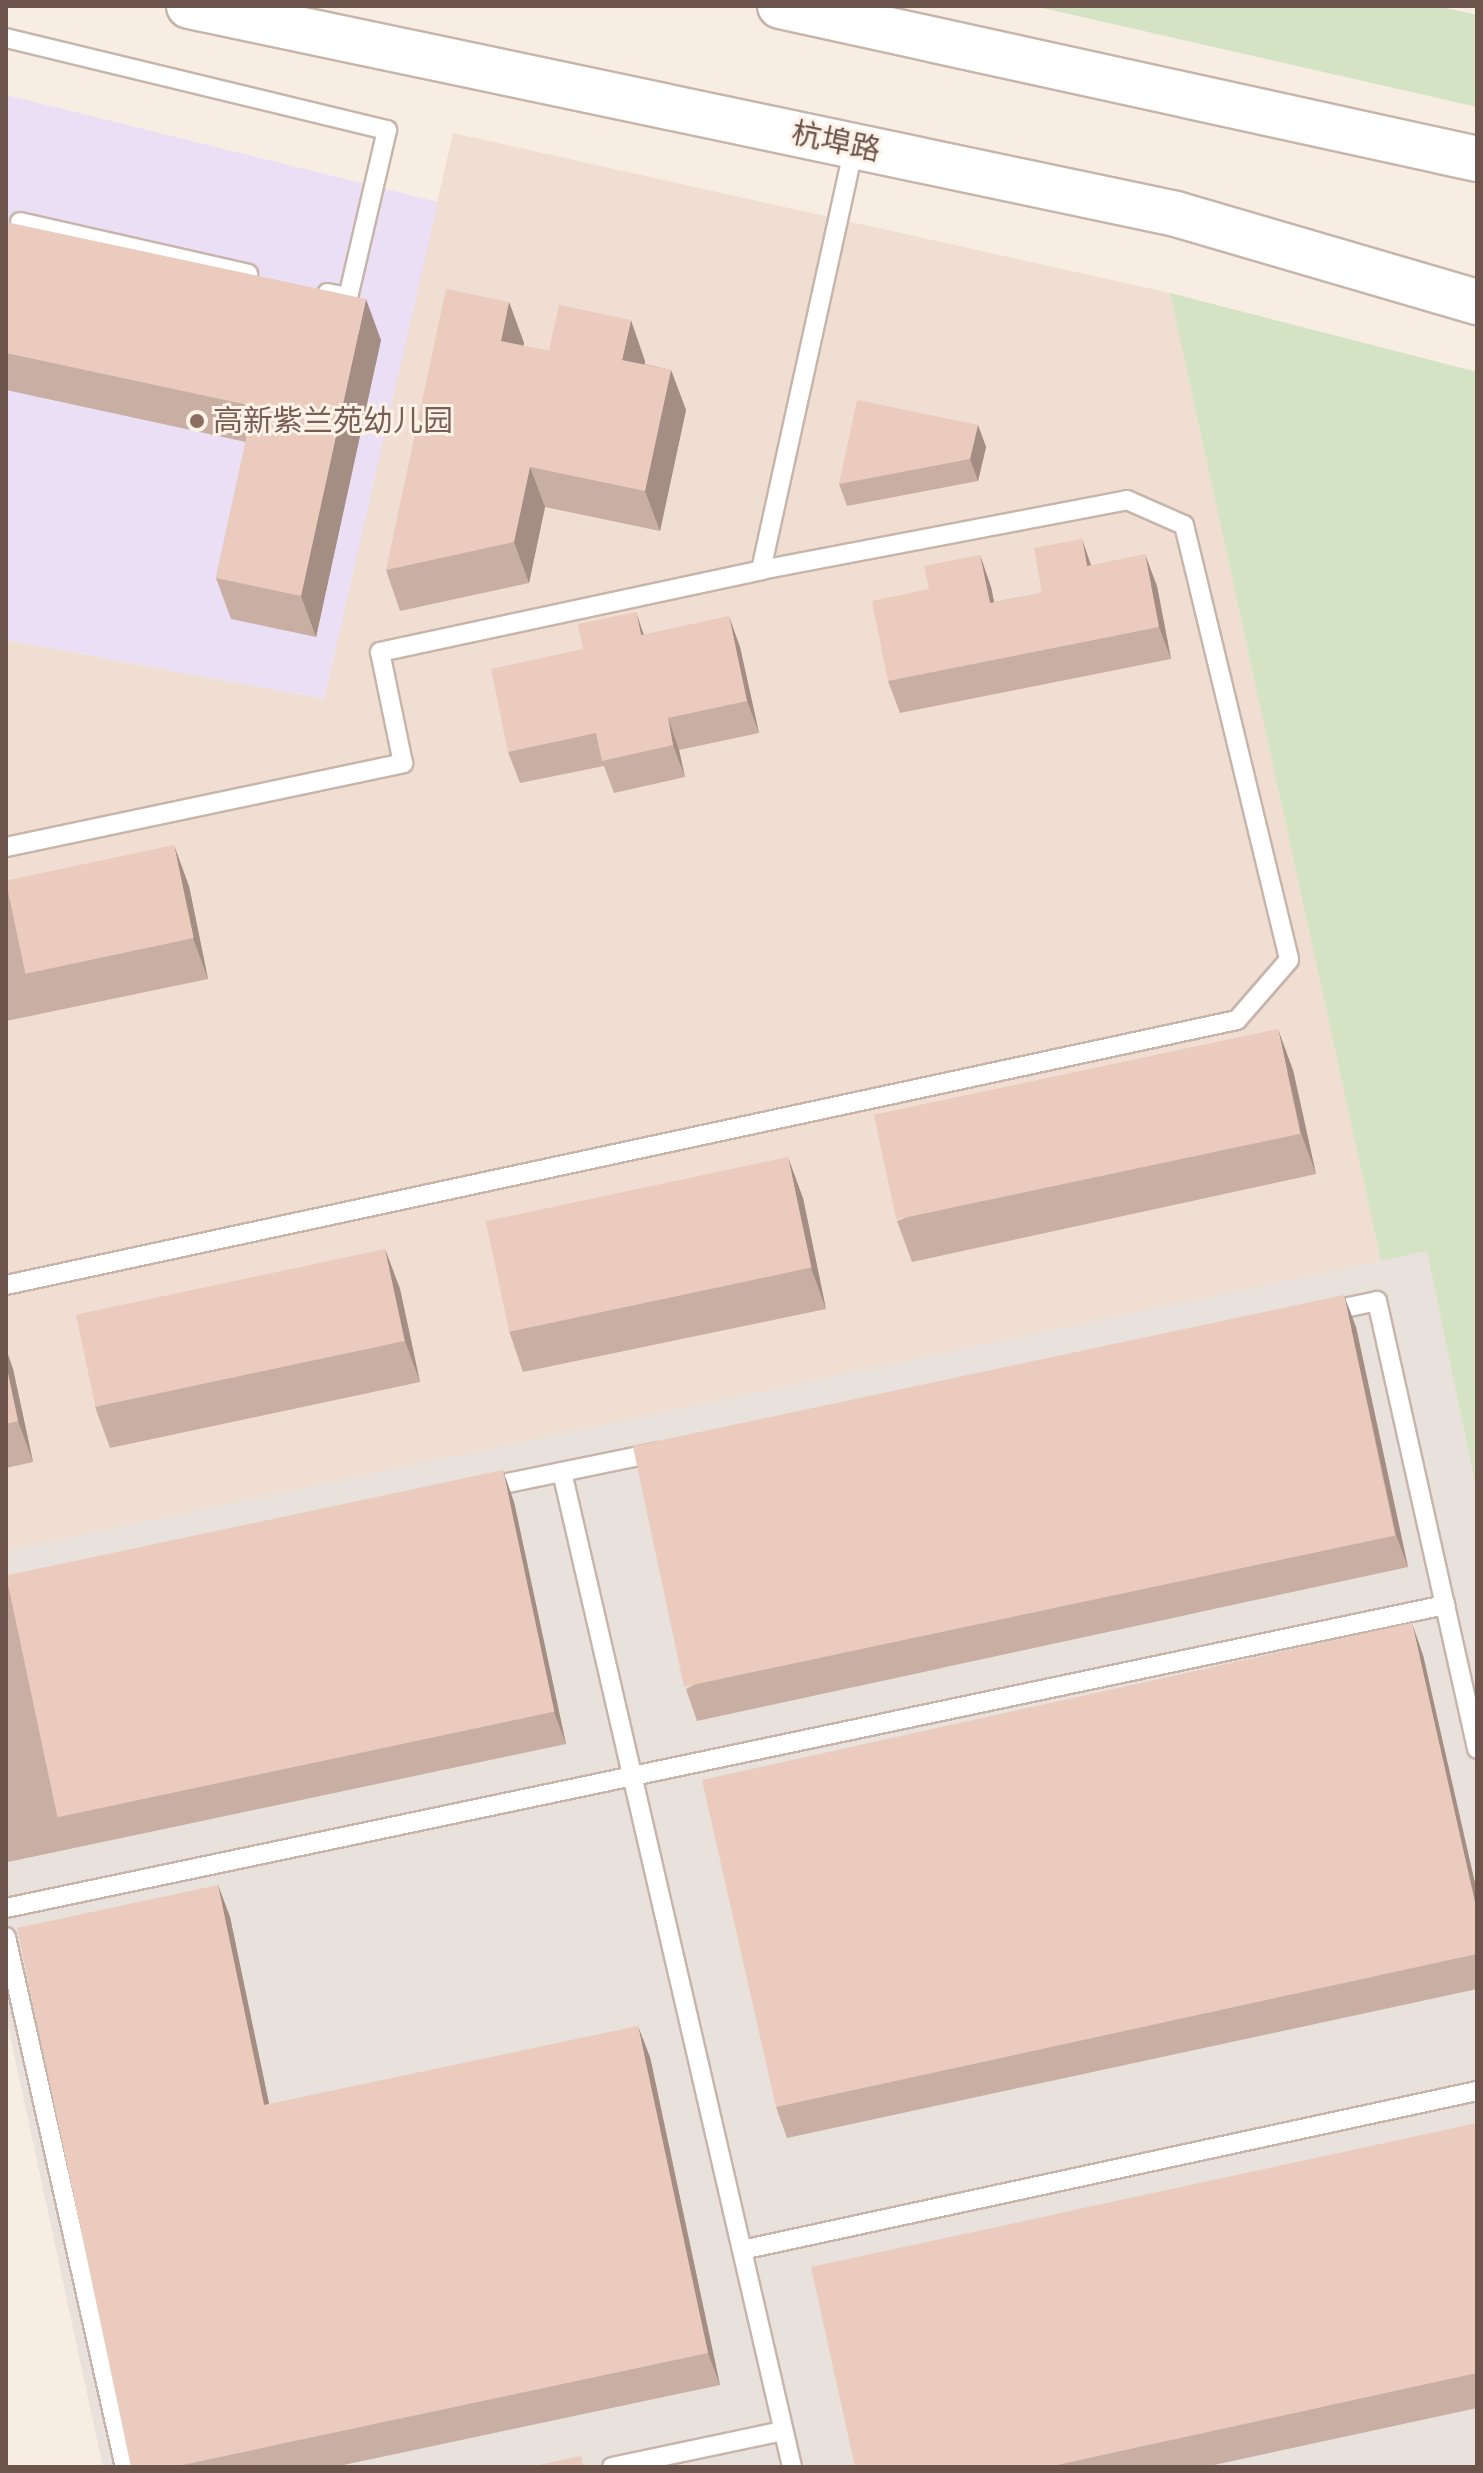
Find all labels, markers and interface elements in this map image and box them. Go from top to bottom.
street label: 杭埠路 [788,115,884,169]
place label: 高新紫兰苑幼儿园 [213,403,453,439]
marker: 高新紫兰苑幼儿园 [188,412,206,430]

